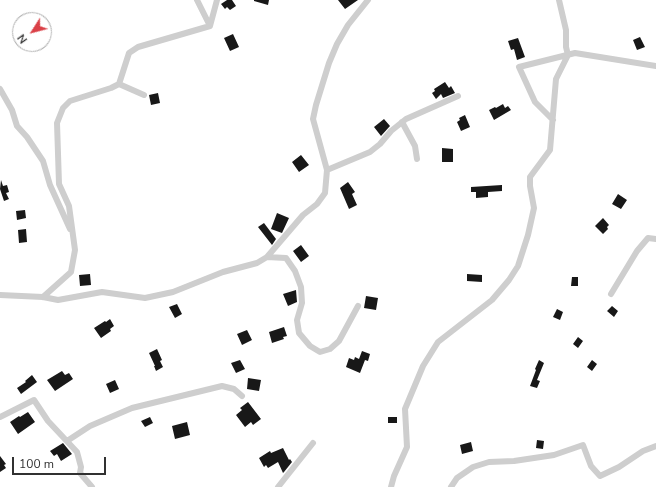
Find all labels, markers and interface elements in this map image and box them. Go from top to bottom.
north arrow [12,12,52,52]
text: N [14,31,31,47]
scale bar [14,449,108,475]
text: 100 m [19,456,54,472]

